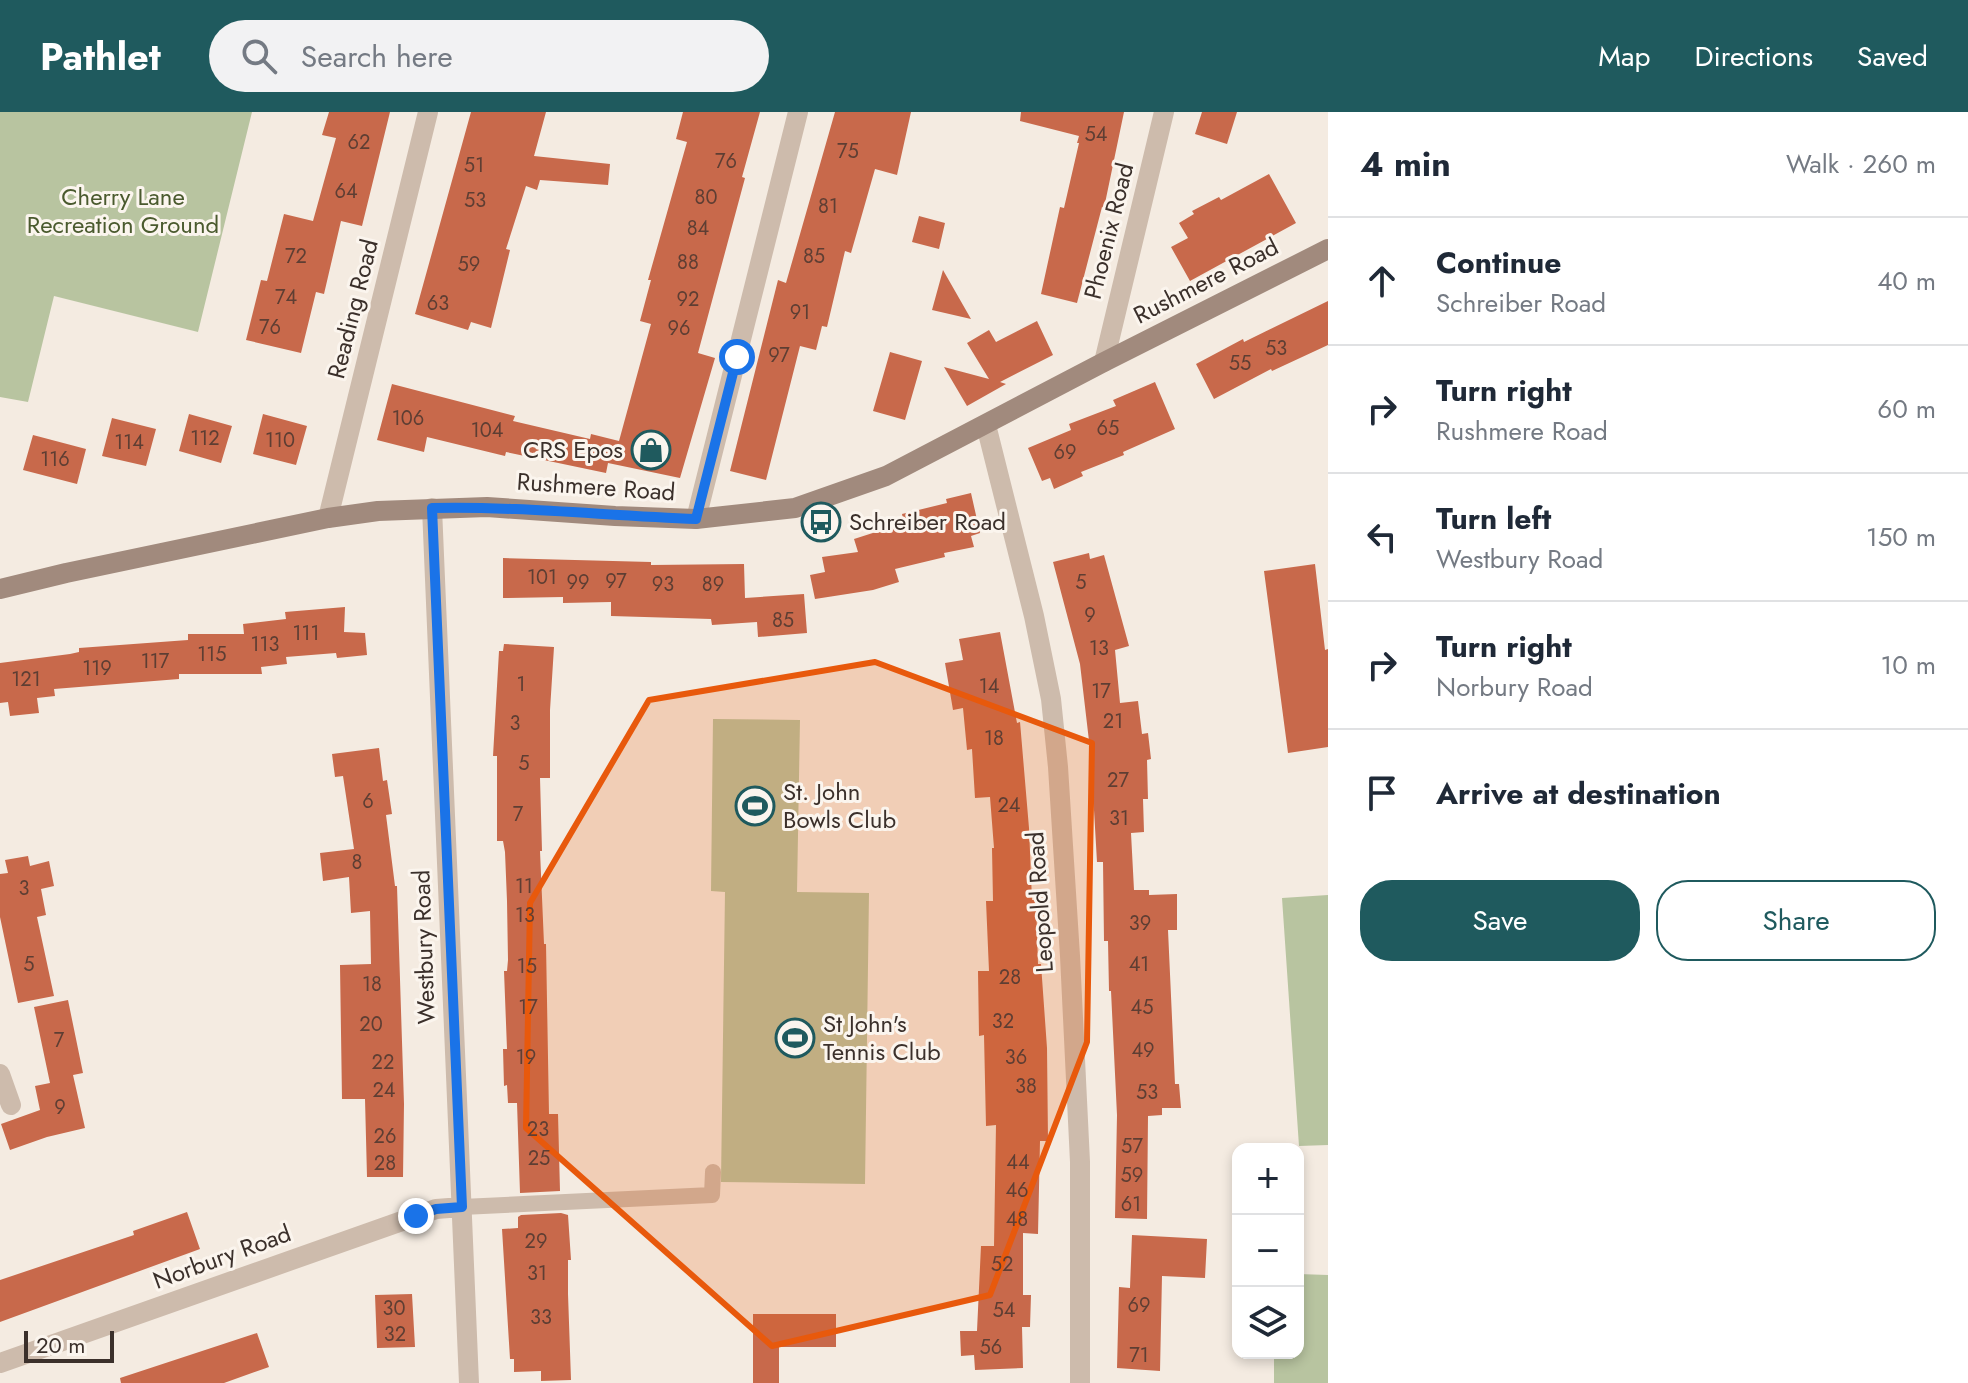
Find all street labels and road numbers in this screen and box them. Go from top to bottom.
street label: Phoenix Road [1075,159,1142,303]
street label: Rushmere Road [1127,229,1284,332]
street label: Reading Road [318,236,387,382]
street label: Rushmere Road [516,464,676,509]
street label: Leopold Road [1017,830,1062,974]
street label: Westbury Road [403,869,444,1025]
street label: Norbury Road [148,1215,296,1298]

